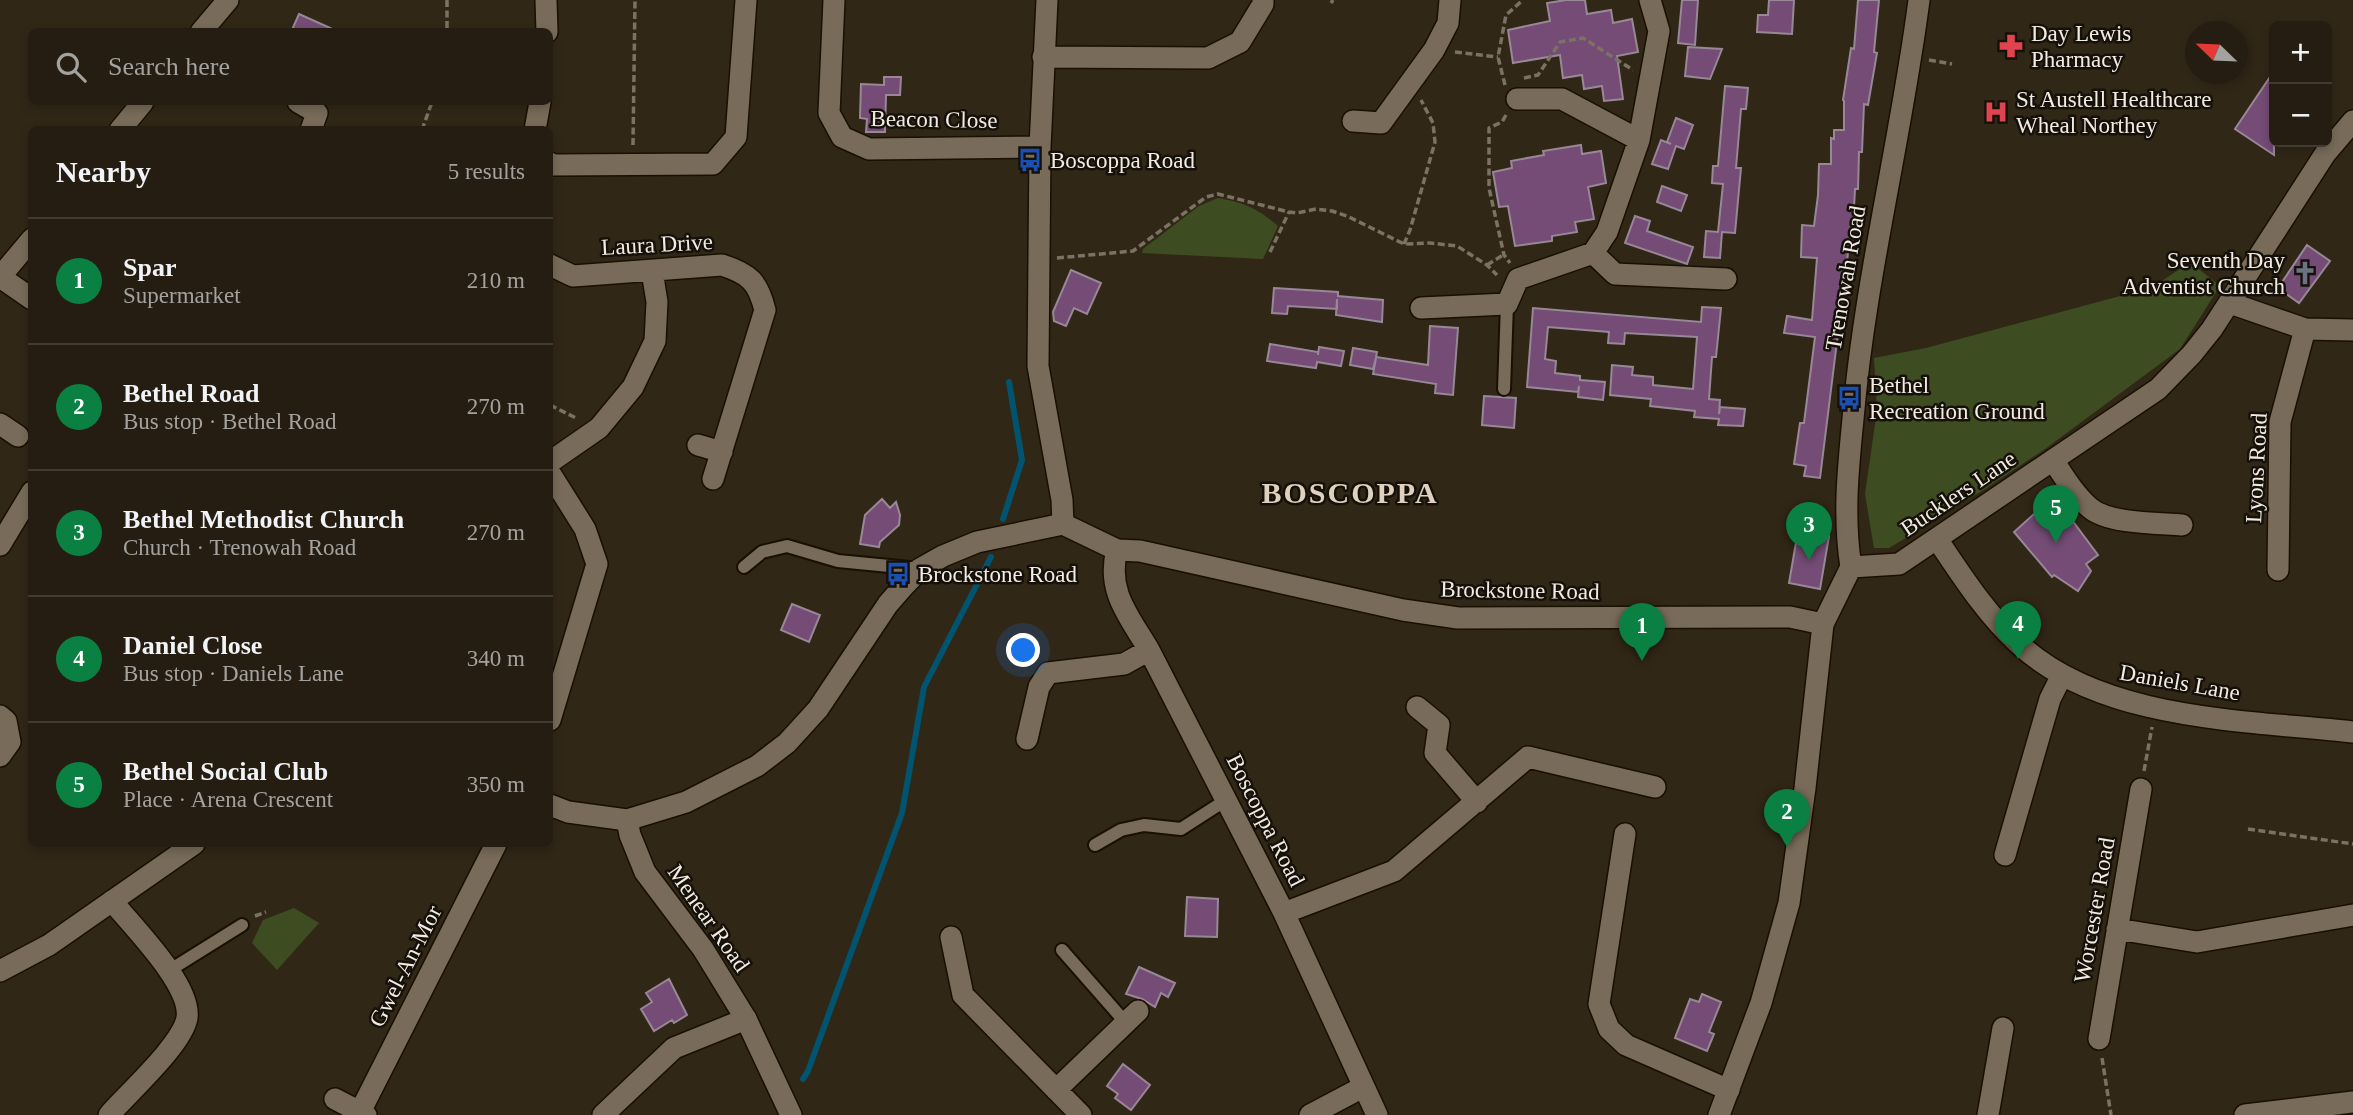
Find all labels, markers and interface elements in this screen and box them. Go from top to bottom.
place label: Day Lewis Pharmacy [2031,21,2131,72]
north arrow [2185,21,2248,84]
map controls [2269,21,2332,147]
button: + [2269,21,2332,84]
search box [28,28,553,105]
pharmacy icon: Day Lewis Pharmacy [1997,32,2025,60]
icon: search [52,48,90,86]
text: Search here [108,52,230,81]
button: − [2269,84,2332,147]
place label: St Austell Healthcare Wheal Northey [2016,87,2211,138]
hospital icon: St Austell Healthcare Wheal Northey [1982,98,2010,126]
street label: Beacon Close [870,106,998,133]
bus stop icon: Boscoppa Road [1016,146,1044,174]
place label: Boscoppa Road [1050,148,1196,173]
text: Nearby [56,155,151,188]
text: 5 results [448,159,525,184]
street label: Trenowah Road [1820,203,1871,353]
street label: Laura Drive [601,229,713,260]
place label: Seventh Day Adventist Church [2122,248,2285,299]
text: Spar [123,253,176,282]
church icon: Seventh Day Adventist Church [2291,259,2319,287]
text: 1 [73,268,85,293]
text: 210 m [467,268,525,293]
text: Supermarket [123,283,241,308]
place label: Bethel Recreation Ground [1869,373,2045,424]
text: Bethel Road [123,379,260,408]
bus stop icon: Bethel Recreation Ground [1835,384,1863,412]
text: 2 [73,394,85,419]
text: 270 m [467,394,525,419]
text: Bus stop · Bethel Road [123,409,336,434]
street label: Lyons Road [2241,412,2272,524]
street label: Bucklers Lane [1896,446,2021,541]
district label: BOSCOPPA [1261,476,1439,509]
pin: 5 [2033,485,2079,543]
pin: 3 [1786,502,1832,560]
text: Bethel Methodist Church [123,505,404,534]
text: 3 [73,520,85,545]
text: 270 m [467,520,525,545]
text: Church · Trenowah Road [123,535,356,560]
bus stop icon: Brockstone Road [884,560,912,588]
place label: Brockstone Road [918,562,1078,587]
street label: Brockstone Road [1440,577,1600,604]
pin: 4 [1995,601,2041,659]
pin: 1 [1619,603,1665,661]
text: Daniel Close [123,631,262,660]
your location [1006,633,1040,667]
text: 4 [73,646,85,671]
text: 340 m [467,646,525,671]
street label: Daniels Lane [2118,660,2242,705]
text: Bus stop · Daniels Lane [123,661,344,686]
street label: Boscoppa Road [1221,750,1310,891]
text: Bethel Social Club [123,757,328,786]
text: 5 [73,772,85,797]
text: 350 m [467,772,525,797]
text: Place · Arena Crescent [123,787,333,812]
pin: 2 [1764,789,1810,847]
street label: Worcester Road [2069,835,2120,985]
street label: Menear Road [663,860,755,977]
street label: Gwel-An-Mor [364,901,447,1031]

